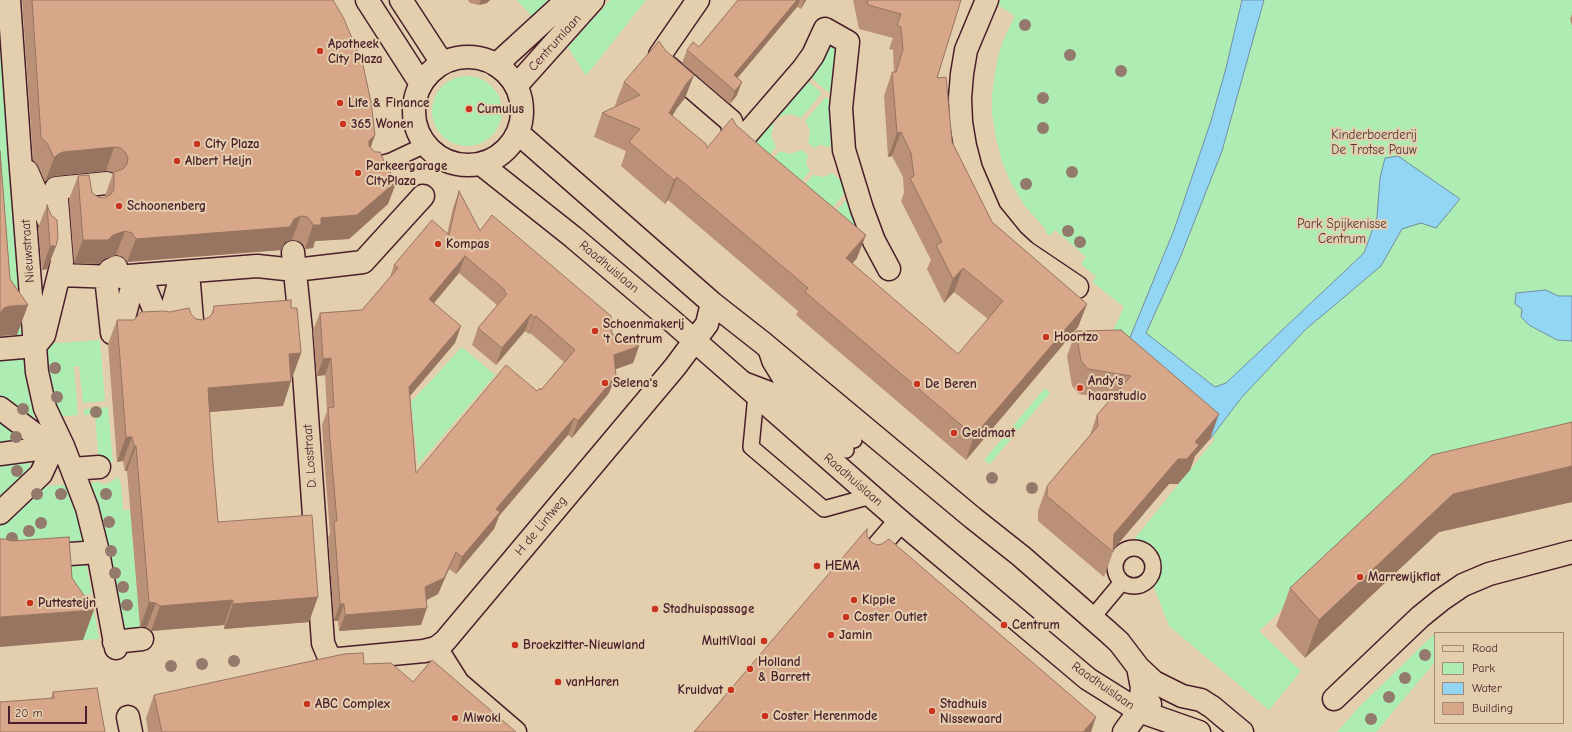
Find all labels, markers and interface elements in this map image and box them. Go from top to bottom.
street label: Centrumlaan [525,11,585,75]
place label: Apotheek City Plaza [328,36,383,67]
marker: Apotheek City Plaza [315,46,325,56]
place label: Life & Finance [348,95,429,111]
marker: Life & Finance [335,98,345,108]
place label: Cumulus [477,101,524,117]
marker: Cumulus [464,104,474,114]
place label: 365 Wonen [351,116,413,132]
marker: 365 Wonen [338,119,348,129]
park label: Kinderboerderij De Trotse Pauw [1331,127,1417,158]
place label: City Plaza [205,136,260,152]
marker: City Plaza [192,139,202,149]
place label: Albert Heijn [185,153,252,169]
marker: Albert Heijn [172,156,182,166]
place label: Parkeergarage CityPlaza [366,158,447,189]
marker: Parkeergarage CityPlaza [353,168,363,178]
place label: Schoonenberg [127,198,206,214]
marker: Schoonenberg [114,201,124,211]
park label: Park Spijkenisse Centrum [1297,216,1387,247]
street label: Nieuwstraat [18,219,38,283]
place label: Kompas [446,236,489,252]
street label: Raadhuislaan [576,237,642,297]
marker: Kompas [433,239,443,249]
place label: Schoenmakerij 't Centrum [603,316,684,347]
marker: Schoenmakerij 't Centrum [590,326,600,336]
place label: Hoortzo [1054,329,1098,345]
marker: Hoortzo [1041,332,1051,342]
place label: Andy's haarstudio [1088,373,1146,404]
place label: Selena's [613,375,658,391]
place label: De Beren [925,376,977,392]
marker: Selena's [600,378,610,388]
marker: De Beren [912,379,922,389]
marker: Andy's haarstudio [1075,383,1085,393]
street label: D. Losstraat [300,424,320,488]
place label: Geldmaat [962,425,1015,441]
marker: Geldmaat [949,428,959,438]
street label: Raadhuislaan [820,450,886,510]
street label: H de Lintweg [512,493,570,559]
place label: HEMA [825,558,860,574]
marker: HEMA [812,561,822,571]
place label: Marrewijkflat [1368,569,1441,585]
marker: Marrewijkflat [1355,572,1365,582]
place label: Kippie [862,592,896,608]
place label: Puttesteijn [38,595,96,611]
marker: Kippie [849,595,859,605]
marker: Puttesteijn [25,598,35,608]
place label: Stadhuispassage [663,601,754,617]
marker: Stadhuispassage [650,604,660,614]
place label: Coster Outlet [854,609,927,625]
marker: Coster Outlet [841,612,851,622]
place label: Centrum [1012,617,1060,633]
marker: Centrum [999,620,1009,630]
place label: Jamin [839,627,872,643]
marker: Jamin [826,630,836,640]
legend [1434,632,1564,724]
place label: MultiVlaai [702,633,756,649]
marker: MultiVlaai [759,636,769,646]
place label: Broekzitter-Nieuwland [523,637,645,653]
marker: Broekzitter-Nieuwland [510,640,520,650]
text: Road [1472,641,1498,655]
place label: Holland & Barrett [758,654,810,685]
street label: Raadhuislaan [1068,659,1138,713]
text: Park [1472,661,1495,675]
marker: Holland & Barrett [745,664,755,674]
place label: vanHaren [566,674,619,690]
marker: vanHaren [553,677,563,687]
text: Water [1472,681,1502,695]
place label: Kruidvat [678,682,723,698]
marker: Kruidvat [726,685,736,695]
place label: ABC Complex [315,696,390,712]
place label: Stadhuis Nissewaard [940,696,1002,727]
scale bar [10,698,89,724]
marker: ABC Complex [302,699,312,709]
text: Building [1472,701,1513,715]
text: 20 m [15,706,43,720]
marker: Stadhuis Nissewaard [927,706,937,716]
place label: Coster Herenmode [773,708,877,724]
place label: Miwoki [463,710,501,726]
marker: Coster Herenmode [760,711,770,721]
marker: Miwoki [450,713,460,723]

